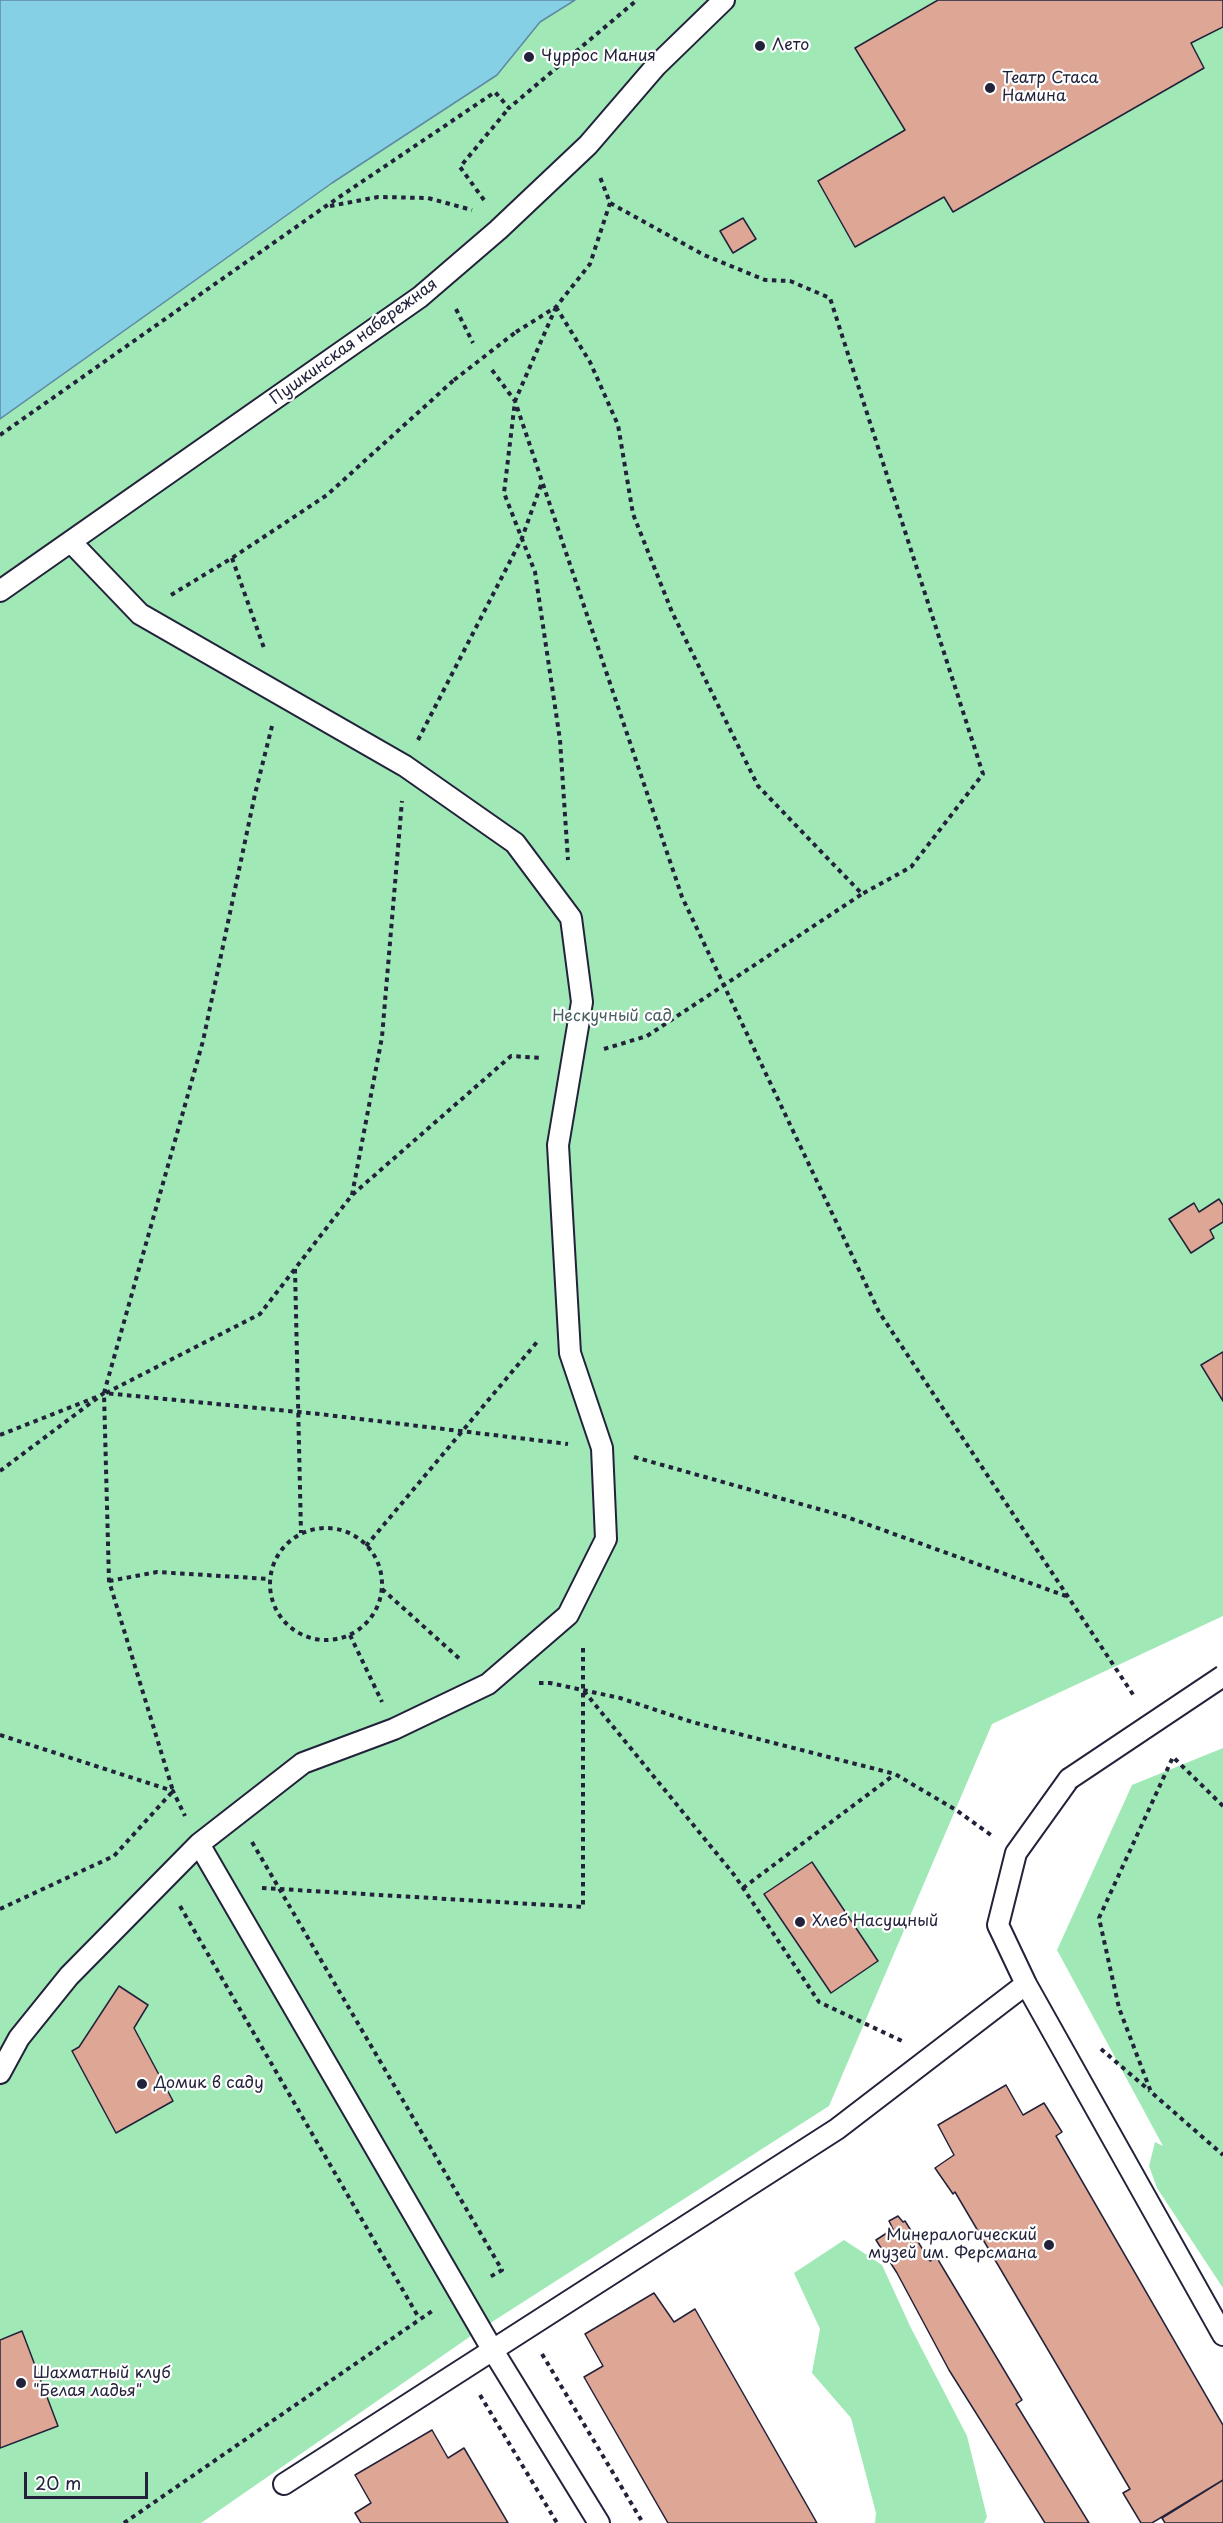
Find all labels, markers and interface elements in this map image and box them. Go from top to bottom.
place label: Лето [772,36,809,56]
marker: Лето [753,39,767,53]
place label: Чуррос Мания [541,47,656,67]
marker: Чуррос Мания [522,50,536,64]
place label: Театр Стаса Намина [1002,69,1099,107]
marker: Театр Стаса Намина [983,81,997,95]
street label: Пушкинская набережная [267,275,441,409]
park label: Нескучный сад [552,1007,672,1027]
place label: Хлеб Насущный [812,1912,938,1932]
marker: Хлеб Насущный [793,1915,807,1929]
place label: Домик в саду [154,2074,264,2094]
marker: Домик в саду [135,2077,149,2091]
place label: Минералогический музей им. Ферсмана [868,2226,1037,2264]
marker: Минералогический музей им. Ферсмана [1042,2238,1056,2252]
place label: Шахматный клуб "Белая ладья" [33,2364,171,2402]
marker: Шахматный клуб "Белая ладья" [14,2376,28,2390]
scale bar [27,2460,152,2498]
text: 20 m [35,2469,81,2496]

